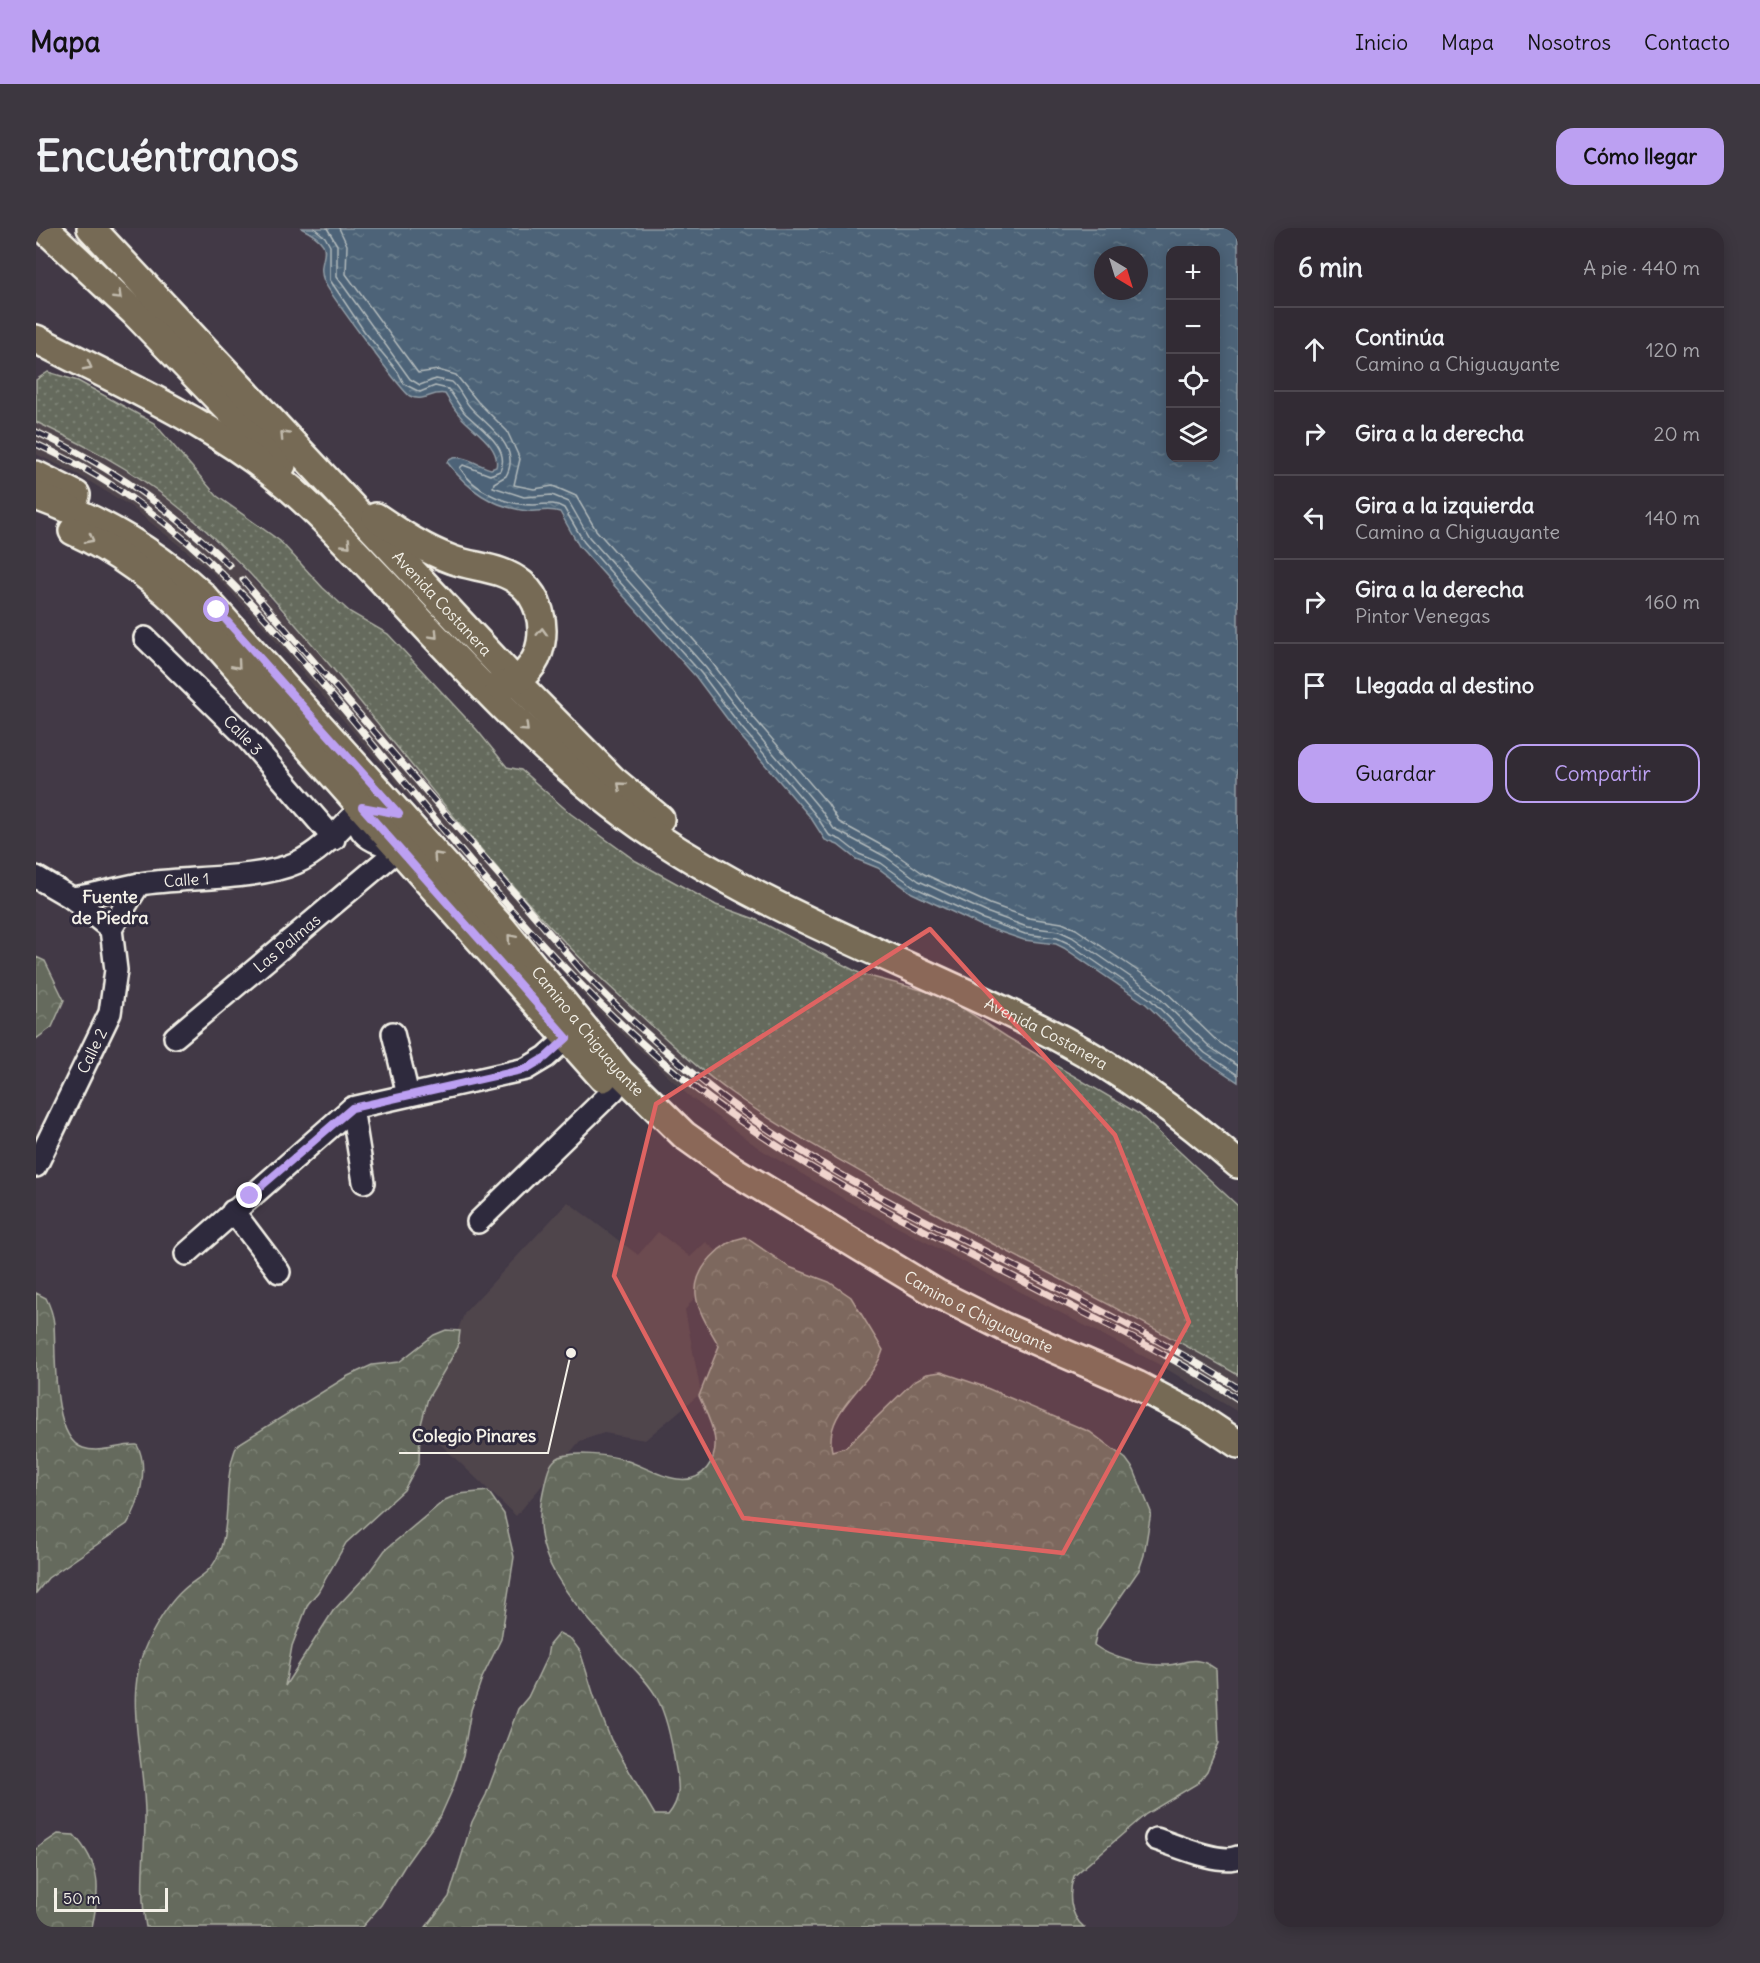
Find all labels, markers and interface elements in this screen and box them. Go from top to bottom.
text: Mapa [30,24,100,60]
text: Inicio [1355,29,1408,56]
text: Mapa [1441,29,1494,56]
text: Nosotros [1527,29,1611,56]
text: Contacto [1644,29,1730,56]
button: Cómo llegar [1556,128,1724,185]
text: Encuéntranos [36,130,299,182]
north arrow [1094,246,1148,300]
map controls [1166,246,1220,462]
button: + [1166,246,1220,300]
text: 6 min [1298,251,1363,284]
text: A pie · 440 m [1583,255,1700,280]
one-way arrow [110,289,121,300]
button: − [1166,300,1220,354]
text: Continúa [1355,323,1444,351]
icon: ahead [1298,333,1331,366]
text: 120 m [1646,337,1700,362]
text: Camino a Chiguayante [1355,351,1560,376]
button: locate [1166,354,1220,408]
one-way arrow [81,359,92,370]
button: layers [1166,408,1220,462]
icon: right [1298,417,1331,450]
text: Gira a la derecha [1355,419,1524,447]
text: 20 m [1654,421,1700,446]
one-way arrow [280,431,291,442]
text: Gira a la izquierda [1355,491,1534,519]
icon: left [1298,501,1331,534]
text: 140 m [1645,505,1700,530]
text: Camino a Chiguayante [1355,519,1560,544]
one-way arrow [83,532,94,543]
one-way arrow [340,537,351,548]
street label: Avenida Costanera [388,547,496,660]
text: Gira a la derecha [1355,575,1524,603]
icon: right [1298,585,1331,618]
text: 160 m [1645,589,1700,614]
route start [203,596,229,622]
text: Pintor Venegas [1355,603,1490,628]
one-way arrow [535,628,548,637]
one-way arrow [427,629,438,639]
one-way arrow [230,658,241,669]
icon: arrive [1298,669,1331,702]
text: Llegada al destino [1355,671,1534,699]
street label: Calle 3 [219,711,267,759]
one-way arrow [518,721,528,732]
button: Guardar [1298,744,1493,803]
button: Compartir [1505,744,1700,803]
one-way arrow [617,782,628,793]
one-way arrow [433,853,444,863]
street label: Calle 1 [163,868,210,891]
district label: Fuente de Piedra [71,885,149,929]
street label: Las Palmas [249,909,324,977]
one-way arrow [507,934,518,945]
street label: Camino a Chiguayante [527,962,648,1100]
street label: Avenida Costanera [981,993,1112,1074]
street label: Calle 2 [72,1025,111,1077]
route end [236,1182,262,1208]
street label: Camino a Chiguayante [901,1266,1056,1357]
callout: Colegio Pinares [399,1417,548,1453]
text: Colegio Pinares [412,1424,536,1447]
scale bar [54,1885,168,1912]
text: 50 m [63,1888,101,1908]

